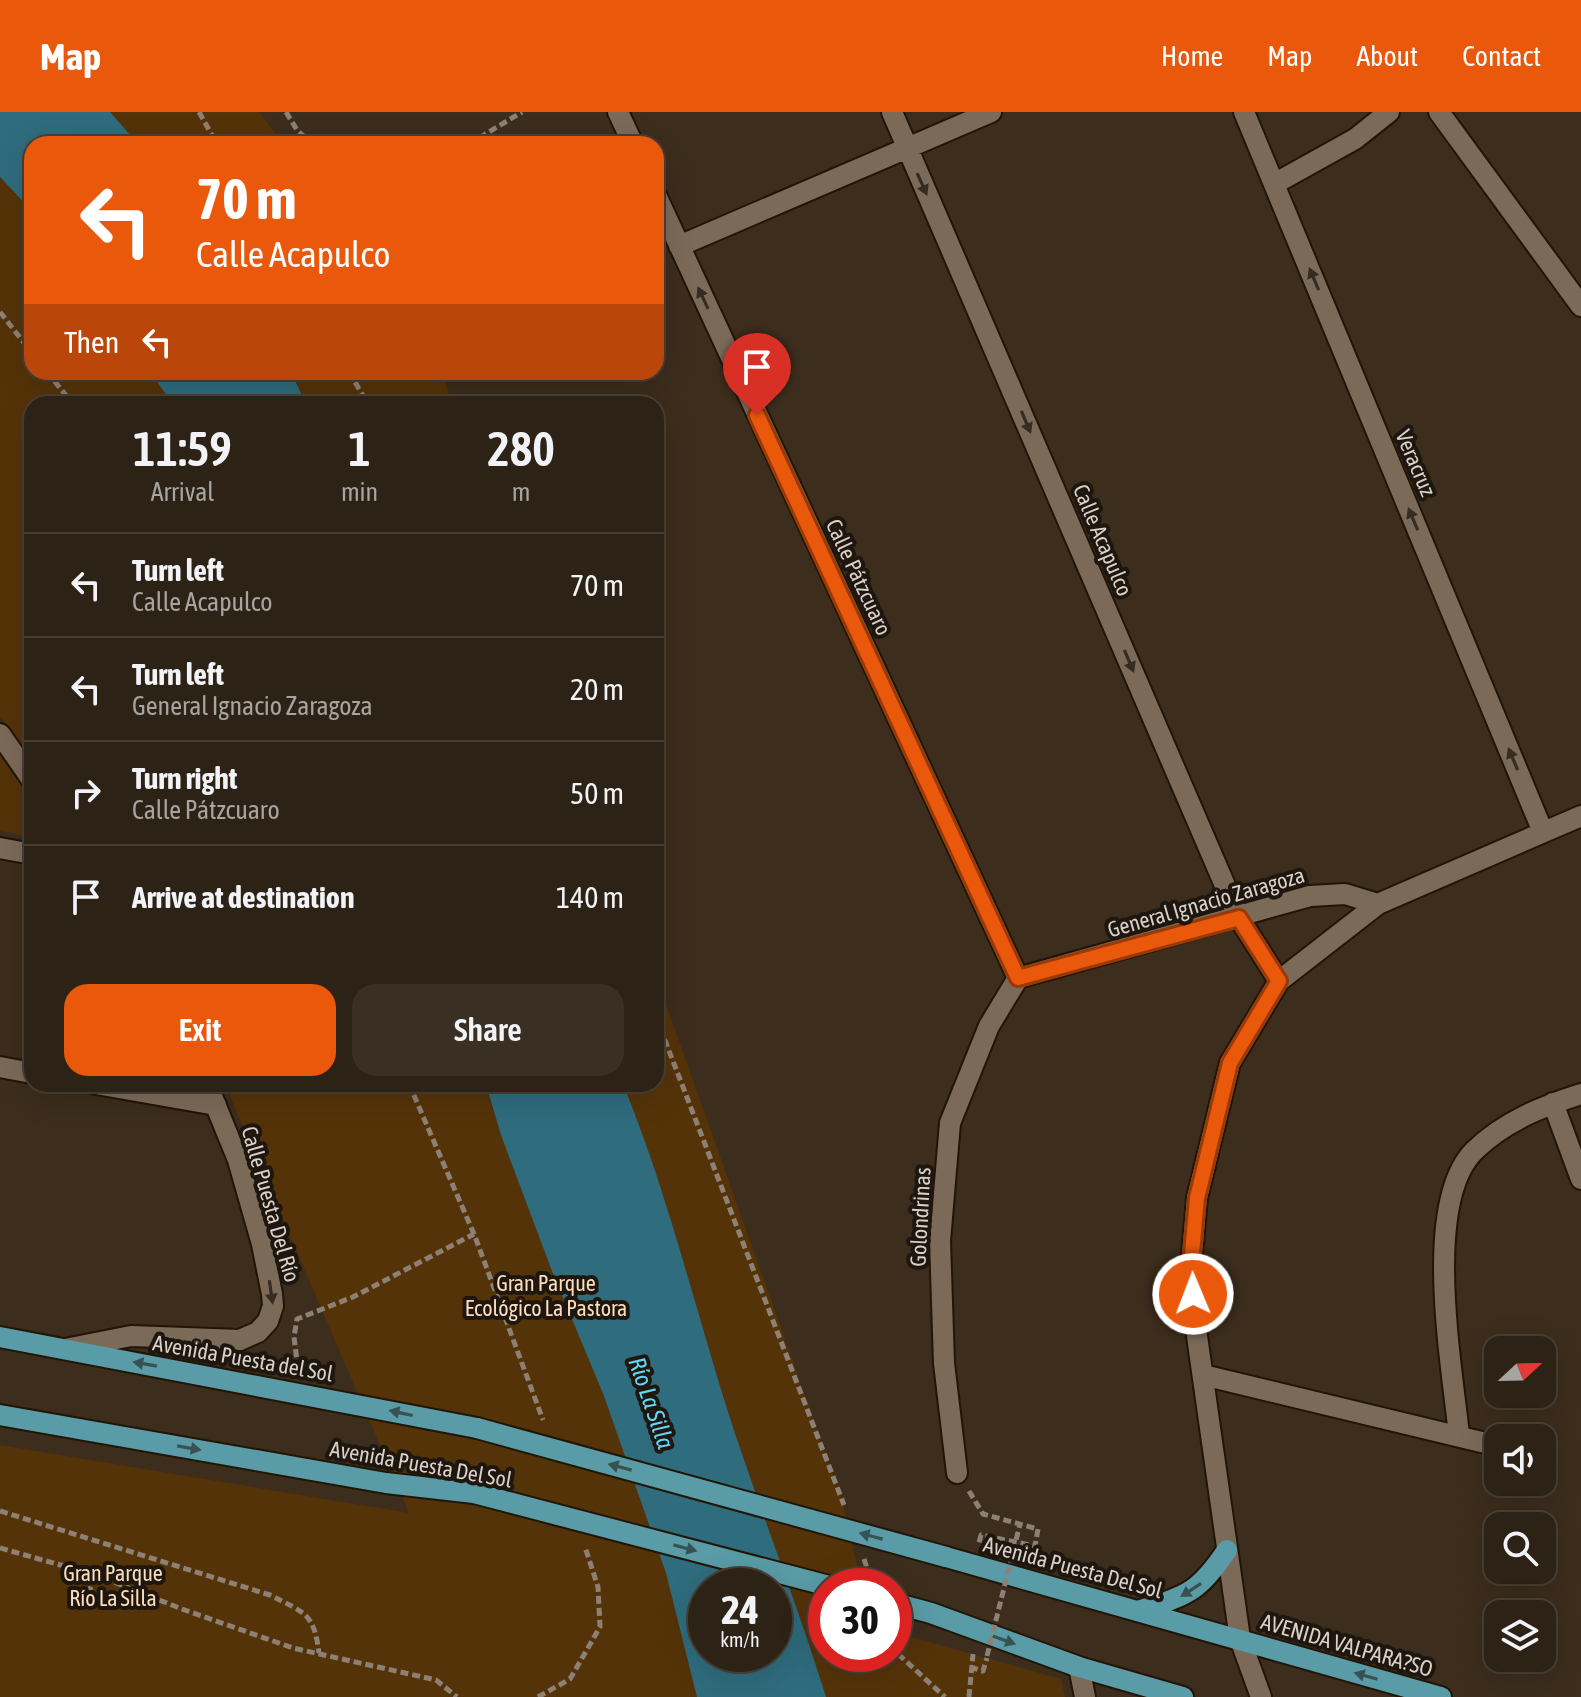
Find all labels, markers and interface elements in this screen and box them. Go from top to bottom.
text: Map [40,35,101,78]
text: Home [1161,40,1223,72]
text: Map [1267,40,1312,72]
text: About [1356,40,1418,72]
text: Contact [1462,40,1541,72]
text: 70 m [196,167,297,231]
icon: left [64,168,168,272]
one-way arrow [915,172,929,196]
text: Calle Acapulco [196,233,391,275]
one-way arrow [1307,267,1320,291]
one-way arrow [696,286,710,309]
icon: left [135,320,179,364]
text: Then [64,325,119,359]
pin [723,333,791,415]
icon: arrive [735,345,779,389]
one-way arrow [1019,410,1032,434]
text: 11:59 [133,421,232,476]
text: 1 [348,421,371,476]
text: 280 [487,421,555,476]
street label: Veracruz [1390,426,1442,500]
text: Arrival [151,477,214,507]
text: min [341,477,378,507]
text: m [512,477,530,507]
street label: Calle Acapulco [1068,480,1138,600]
one-way arrow [1407,507,1420,531]
street label: Calle Pátzcuaro [821,515,897,639]
text: Turn left [132,553,224,587]
icon: left [64,563,108,607]
text: 70 m [570,568,624,602]
text: Calle Acapulco [132,587,272,617]
one-way arrow [1122,649,1135,673]
text: Turn left [132,657,224,691]
icon: left [64,667,108,711]
text: 20 m [570,672,624,706]
text: General Ignacio Zaragoza [132,691,373,721]
one-way arrow [1506,748,1519,771]
text: Turn right [132,761,238,795]
icon: right [64,771,108,815]
text: 50 m [570,776,624,810]
text: Calle Pátzcuaro [132,795,280,825]
street label: General Ignacio Zaragoza [1105,861,1307,943]
icon: arrive [64,875,108,919]
text: Arrive at destination [132,880,354,914]
text: 140 m [556,880,624,914]
button: Exit [64,984,336,1076]
button: Share [352,984,624,1076]
street label: Calle Puesta Del Río [236,1123,306,1285]
street label: Golondrinas [904,1167,936,1267]
position arrow [1151,1252,1235,1336]
park label: Gran Parque Ecológico La Pastora [465,1270,627,1321]
one-way arrow [265,1280,278,1305]
street label: Avenida Puesta del Sol [151,1329,335,1387]
north arrow [1484,1336,1556,1408]
map controls [1484,1336,1556,1672]
water label: Río La Silla [623,1354,680,1452]
one-way arrow [132,1358,157,1370]
one-way arrow [388,1406,413,1418]
button: sound [1484,1424,1556,1496]
street label: Avenida Puesta Del Sol [328,1435,514,1493]
one-way arrow [177,1443,202,1455]
one-way arrow [607,1461,632,1473]
button: search [1484,1512,1556,1584]
one-way arrow [858,1529,882,1542]
street label: Avenida Puesta Del Sol [981,1531,1166,1603]
one-way arrow [672,1543,697,1555]
park label: Gran Parque Río La Silla [63,1560,163,1611]
speed limit sign: 30 [808,1568,912,1672]
one-way arrow [1181,1582,1202,1597]
text: 24 [721,1587,759,1632]
button: layers [1484,1600,1556,1672]
street label: AVENIDA VALPARA?SO [1258,1608,1436,1682]
text: km/h [720,1628,760,1651]
one-way arrow [992,1634,1016,1647]
one-way arrow [1353,1669,1377,1682]

